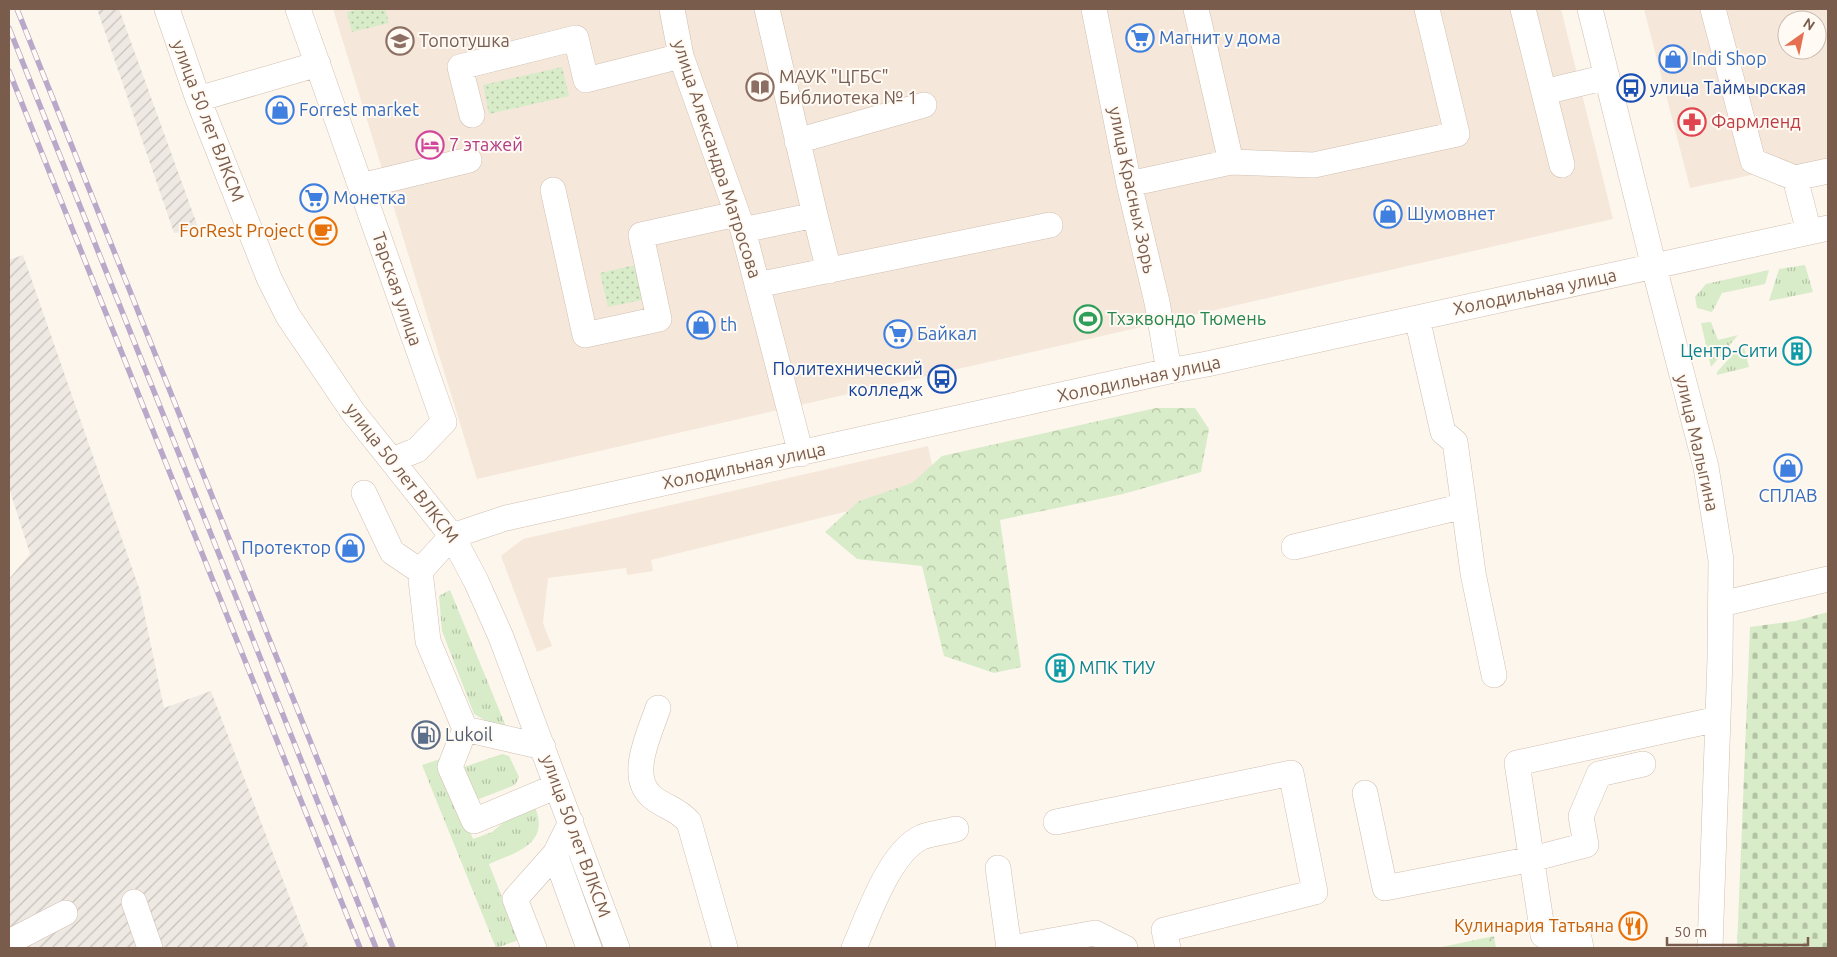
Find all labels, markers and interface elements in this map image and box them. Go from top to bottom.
north arrow [1777,10,1827,60]
text: N [1800,15,1818,34]
supermarket icon: Магнит у дома [1125,23,1155,53]
school or university icon: Топотушка [385,26,415,56]
place label: Магнит у дома [1159,27,1281,47]
place label: Топотушка [419,30,510,50]
street label: улица 50 лет ВЛКСМ [169,37,249,204]
street label: улица Александра Матросова [670,37,766,280]
shop icon: Indi Shop [1658,44,1688,74]
place label: Indi Shop [1692,48,1767,68]
place label: МАУК "ЦГБС" Библиотека № 1 [779,66,918,107]
library icon: МАУК "ЦГБС" Библиотека № 1 [745,72,775,102]
bus stop icon: улица Таймырская [1616,73,1646,103]
place label: улица Таймырская [1650,77,1806,97]
shop icon: Forrest market [265,95,295,125]
place label: Forrest market [299,99,419,119]
street label: улица Красных Зорь [1106,105,1160,275]
pharmacy icon: Фармленд [1677,107,1707,137]
place label: Фармленд [1711,111,1801,131]
hotel icon: 7 этажей [415,130,445,160]
place label: 7 этажей [449,134,523,154]
supermarket icon: Монетка [299,183,329,213]
place label: Монетка [333,187,406,207]
shop icon: Шумовнет [1373,199,1403,229]
place label: Шумовнет [1407,203,1495,223]
cafe icon: ForRest Project [308,216,338,246]
place label: ForRest Project [179,220,304,240]
street label: Тарская улица [369,229,427,348]
street label: Холодильная улица [1451,264,1618,318]
sports icon: Тхэквондо Тюмень [1073,304,1103,334]
place label: Тхэквондо Тюмень [1107,308,1266,328]
shop icon: th [686,310,716,340]
place label: th [720,314,737,334]
supermarket icon: Байкал [883,319,913,349]
place label: Байкал [917,323,977,343]
building icon: Центр-Сити [1782,336,1812,366]
place label: Центр-Сити [1680,340,1778,360]
street label: Холодильная улица [1055,351,1222,405]
place label: Политехнический колледж [772,358,924,399]
bus stop icon: Политехнический колледж [927,364,957,394]
street label: улица Малыгина [1672,372,1723,513]
street label: улица 50 лет ВЛКСМ [342,399,463,546]
street label: Холодильная улица [660,438,827,492]
shop icon: СПЛАВ [1773,453,1803,483]
place label: СПЛАВ [1758,485,1818,505]
shop icon: Протектор [335,533,365,563]
place label: Протектор [241,537,331,557]
building icon: МПК ТИУ [1045,653,1075,683]
place label: МПК ТИУ [1079,657,1155,677]
fuel station icon: Lukoil [411,720,441,750]
place label: Lukoil [445,724,493,744]
street label: улица 50 лет ВЛКСМ [538,752,616,920]
restaurant icon: Кулинария Татьяна [1618,911,1648,941]
scale bar [1667,914,1808,946]
place label: Кулинария Татьяна [1454,915,1614,935]
text: 50 m [1674,923,1707,940]

